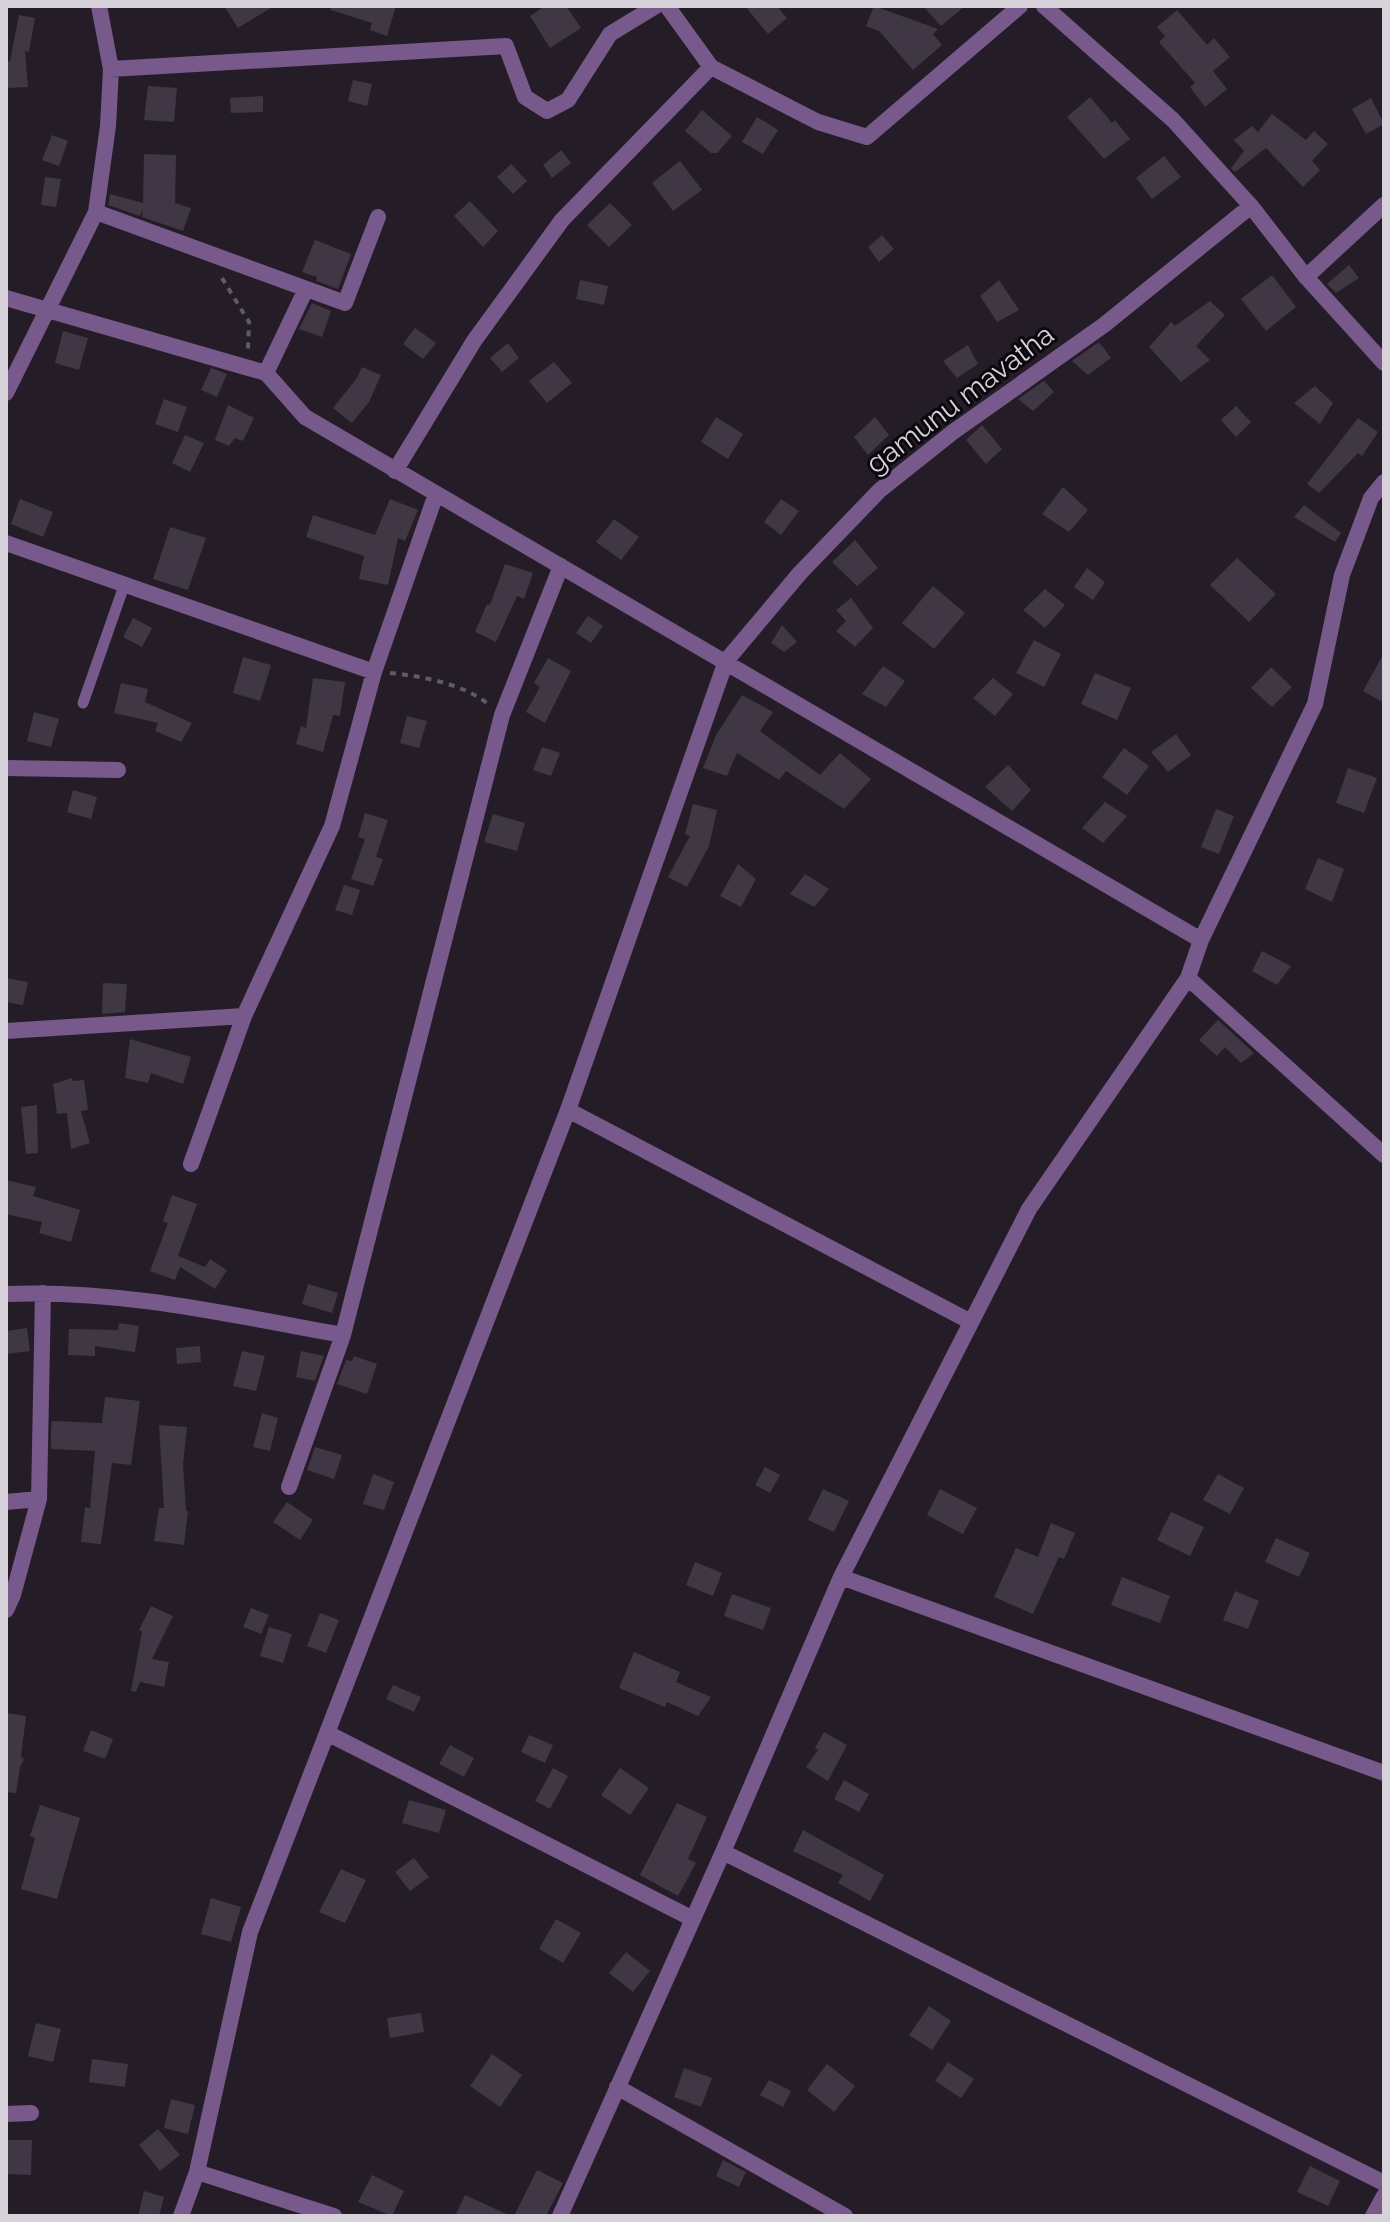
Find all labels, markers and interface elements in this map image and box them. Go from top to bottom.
street label: gamunu mavatha [860,318,1060,480]

